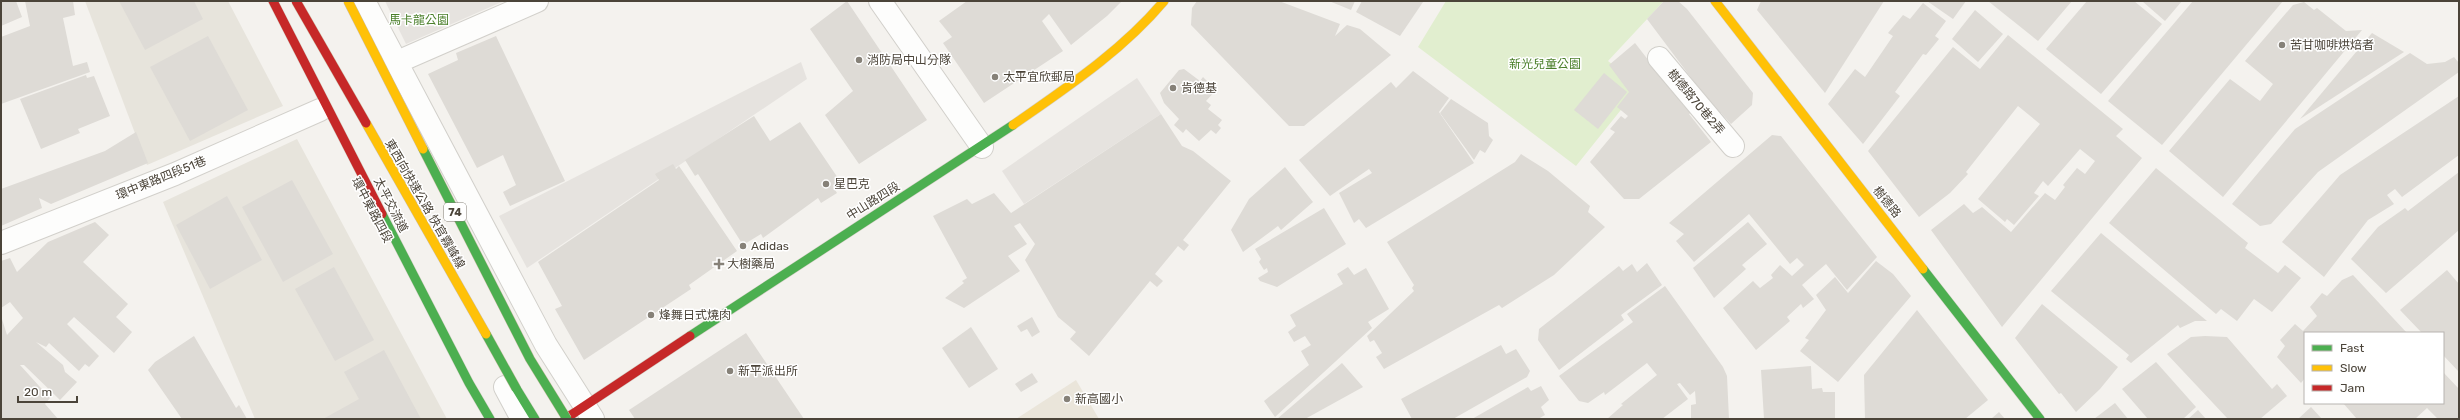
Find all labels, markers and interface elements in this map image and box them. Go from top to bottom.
park label: 馬卡龍公園 [389,13,449,27]
place label: 苦甘咖啡烘焙者 [2290,38,2374,52]
marker: 苦甘咖啡烘焙者 [2277,40,2287,50]
place label: 消防局中山分隊 [867,53,951,67]
marker: 消防局中山分隊 [854,55,864,65]
park label: 新光兒童公園 [1509,57,1581,71]
street label: 樹德路70巷2弄 [1665,67,1727,137]
place label: 太平宜欣郵局 [1003,70,1075,84]
marker: 太平宜欣郵局 [990,72,1000,82]
place label: 肯德基 [1181,81,1217,95]
marker: 肯德基 [1168,83,1178,93]
street label: 東西向快速公路 快官霧峰線 [382,137,468,271]
street label: 環中東路四段51巷 [114,154,208,202]
street label: 環中東路四段 [349,175,395,245]
street label: 太平交流道 [371,175,411,235]
place label: 星巴克 [834,177,870,191]
marker: 星巴克 [821,179,831,189]
street label: 中山路四段 [844,179,902,223]
street label: 樹德路 [1870,184,1904,220]
road number: 74 [444,203,466,221]
place label: Adidas [751,239,789,253]
marker: Adidas [738,241,748,251]
place label: 大樹藥局 [727,257,775,271]
marker: 大樹藥局 [714,259,724,269]
place label: 烽舞日式燒肉 [659,308,731,322]
marker: 烽舞日式燒肉 [646,310,656,320]
legend [2304,332,2444,404]
text: Fast [2340,341,2364,355]
text: Slow [2340,361,2367,375]
place label: 新平派出所 [738,364,798,378]
marker: 新平派出所 [725,366,735,376]
scale bar [18,378,77,404]
text: Jam [2340,381,2365,395]
text: 20 m [24,385,52,399]
place label: 新高國小 [1075,392,1123,406]
marker: 新高國小 [1062,394,1072,404]

